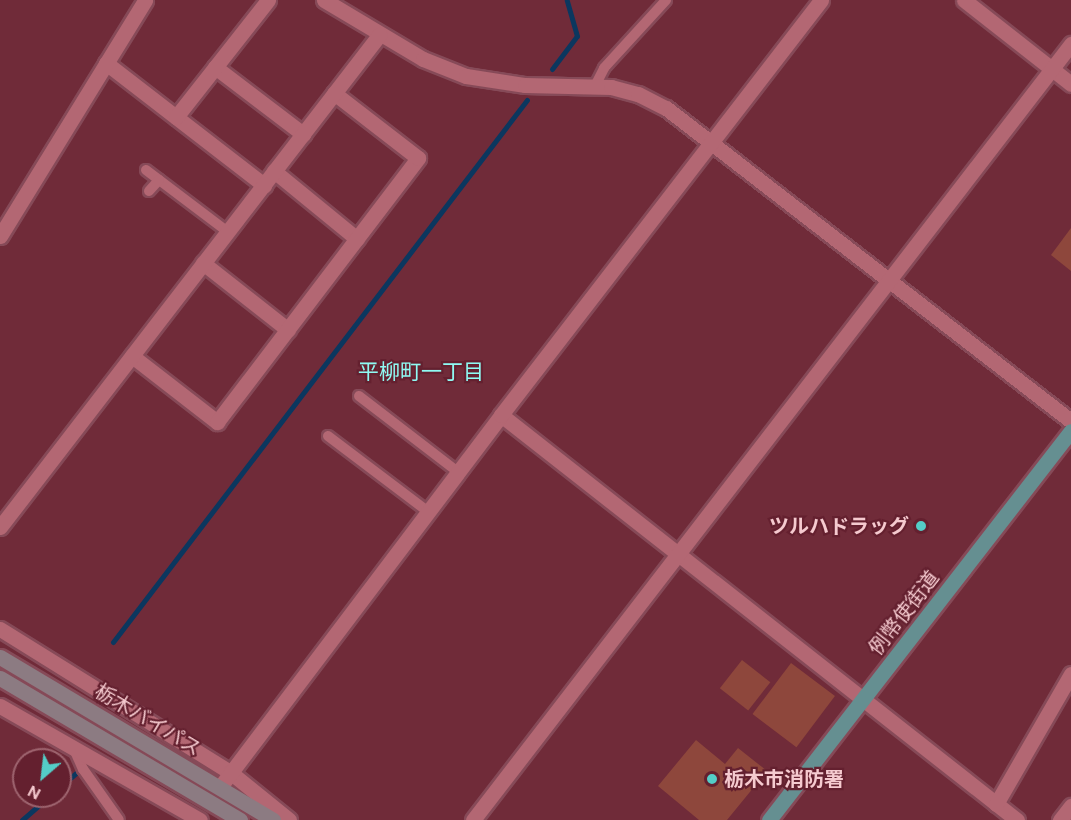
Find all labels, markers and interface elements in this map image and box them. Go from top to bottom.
district label: 平柳町一丁目 [358,359,484,385]
place label: ツルハドラッグ [769,514,909,538]
marker: ツルハドラッグ [914,519,928,533]
street label: 例幣使街道 [864,566,944,660]
street label: 栃木バイパス [90,679,206,761]
north arrow [12,748,72,808]
place label: 栃木市消防署 [724,767,844,791]
marker: 栃木市消防署 [705,772,719,786]
text: N [24,781,44,805]

